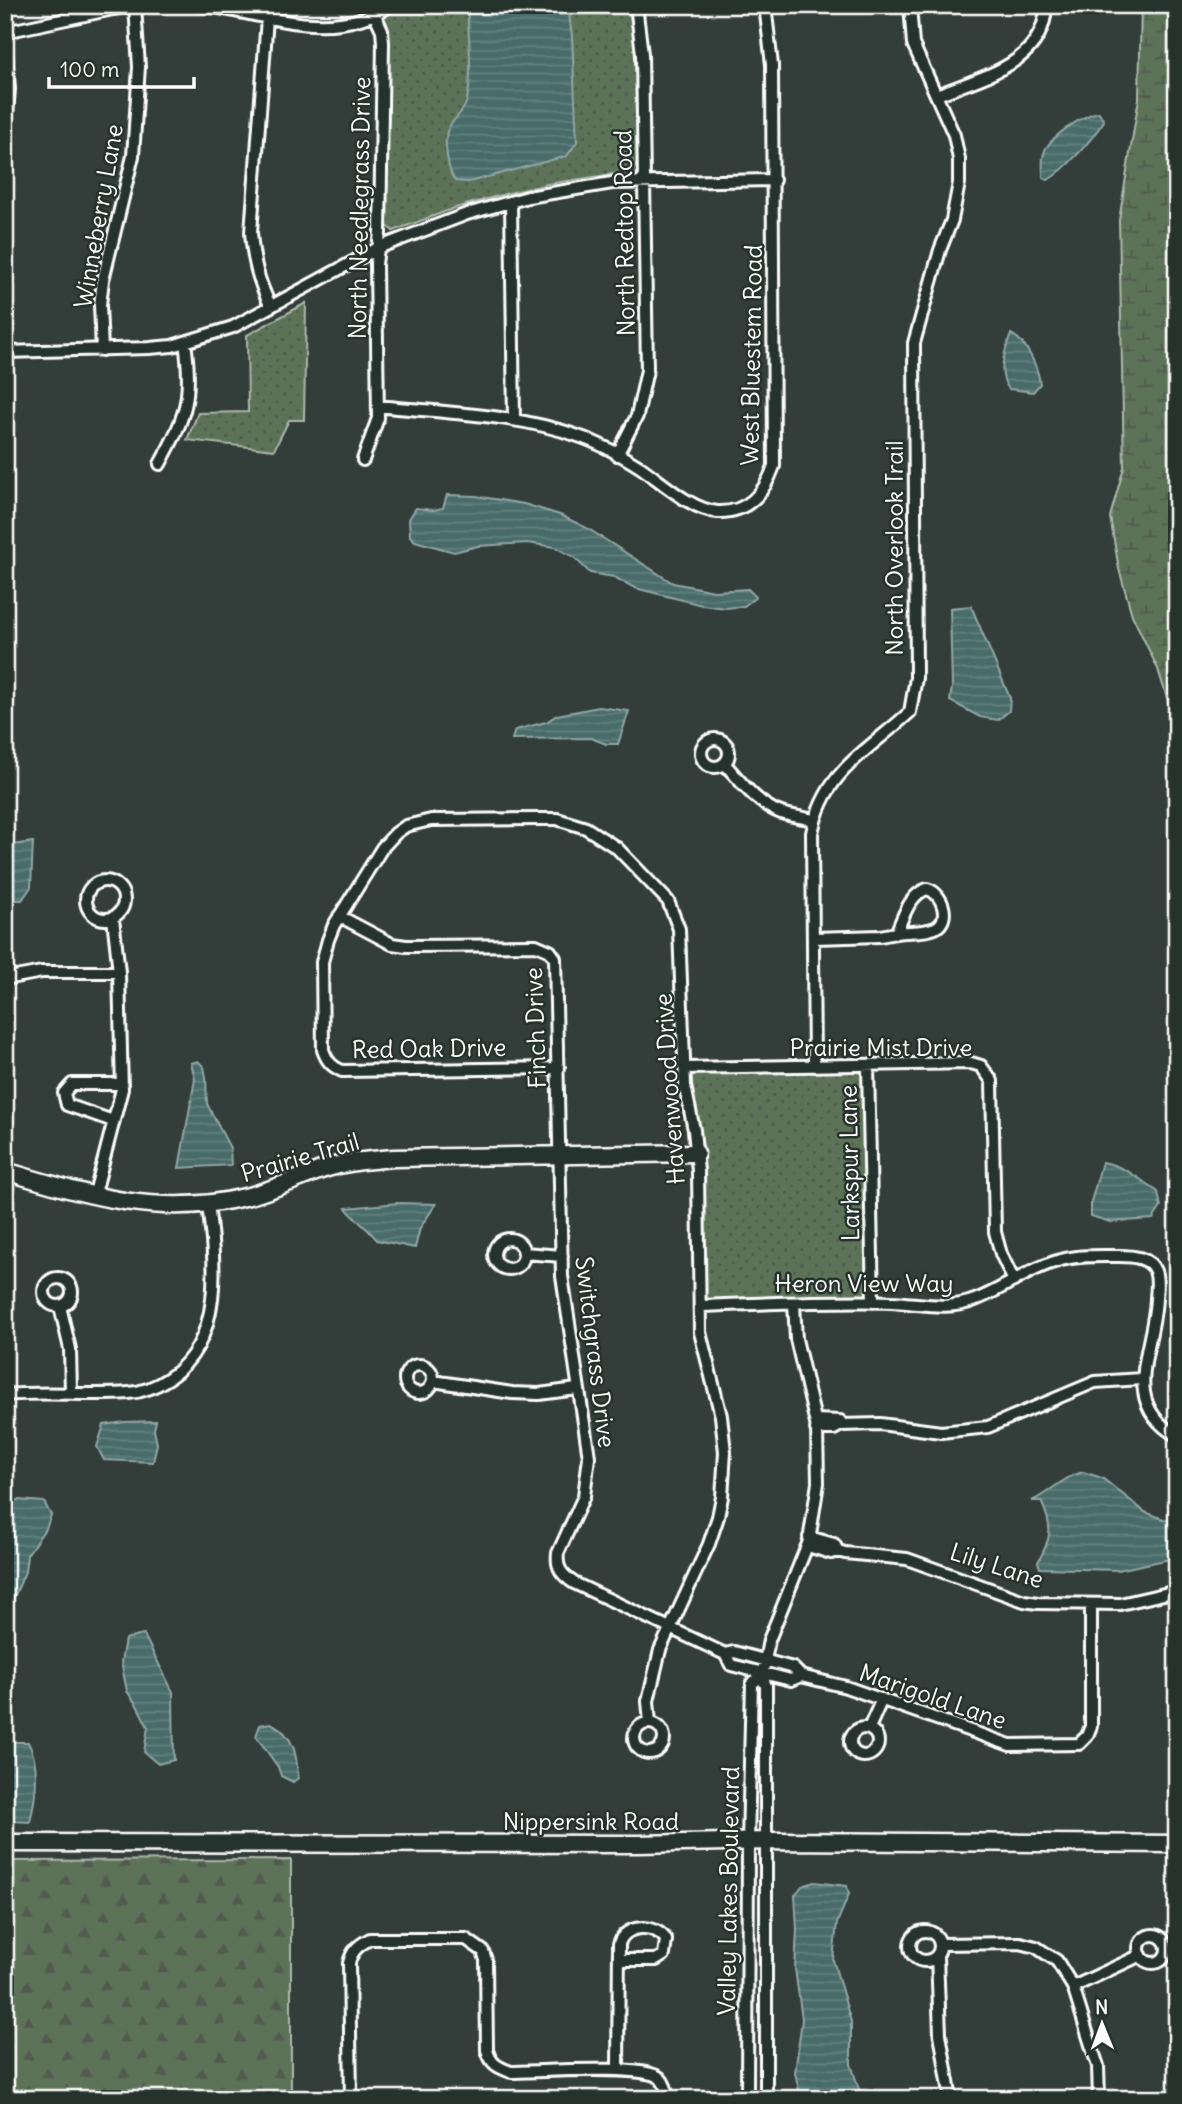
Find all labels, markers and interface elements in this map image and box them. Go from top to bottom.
scale bar [49,46,194,90]
text: 100 m [60,56,119,83]
street label: North Needlegrass Drive [342,76,376,340]
street label: Winneberry Lane [67,122,129,310]
street label: North Redtop Road [607,130,641,336]
street label: West Bluestem Road [734,244,768,466]
street label: North Overlook Trail [879,440,909,656]
street label: Finch Drive [518,967,552,1089]
street label: Havenwood Drive [647,992,691,1186]
street label: Red Oak Drive [351,1032,507,1064]
street label: Prairie Mist Drive [789,1032,973,1062]
street label: Larkspur Lane [833,1085,865,1241]
street label: Prairie Trail [237,1126,363,1188]
street label: Switchgrass Drive [569,1255,623,1449]
street label: Heron View Way [775,1268,953,1298]
street label: Lily Lane [946,1536,1048,1594]
street label: Marigold Lane [855,1657,1011,1735]
street label: Valley Lakes Boulevard [711,1766,745,2016]
street label: Nippersink Road [503,1806,679,1836]
north arrow [1066,1988,1136,2058]
text: N [1095,1995,1108,2019]

